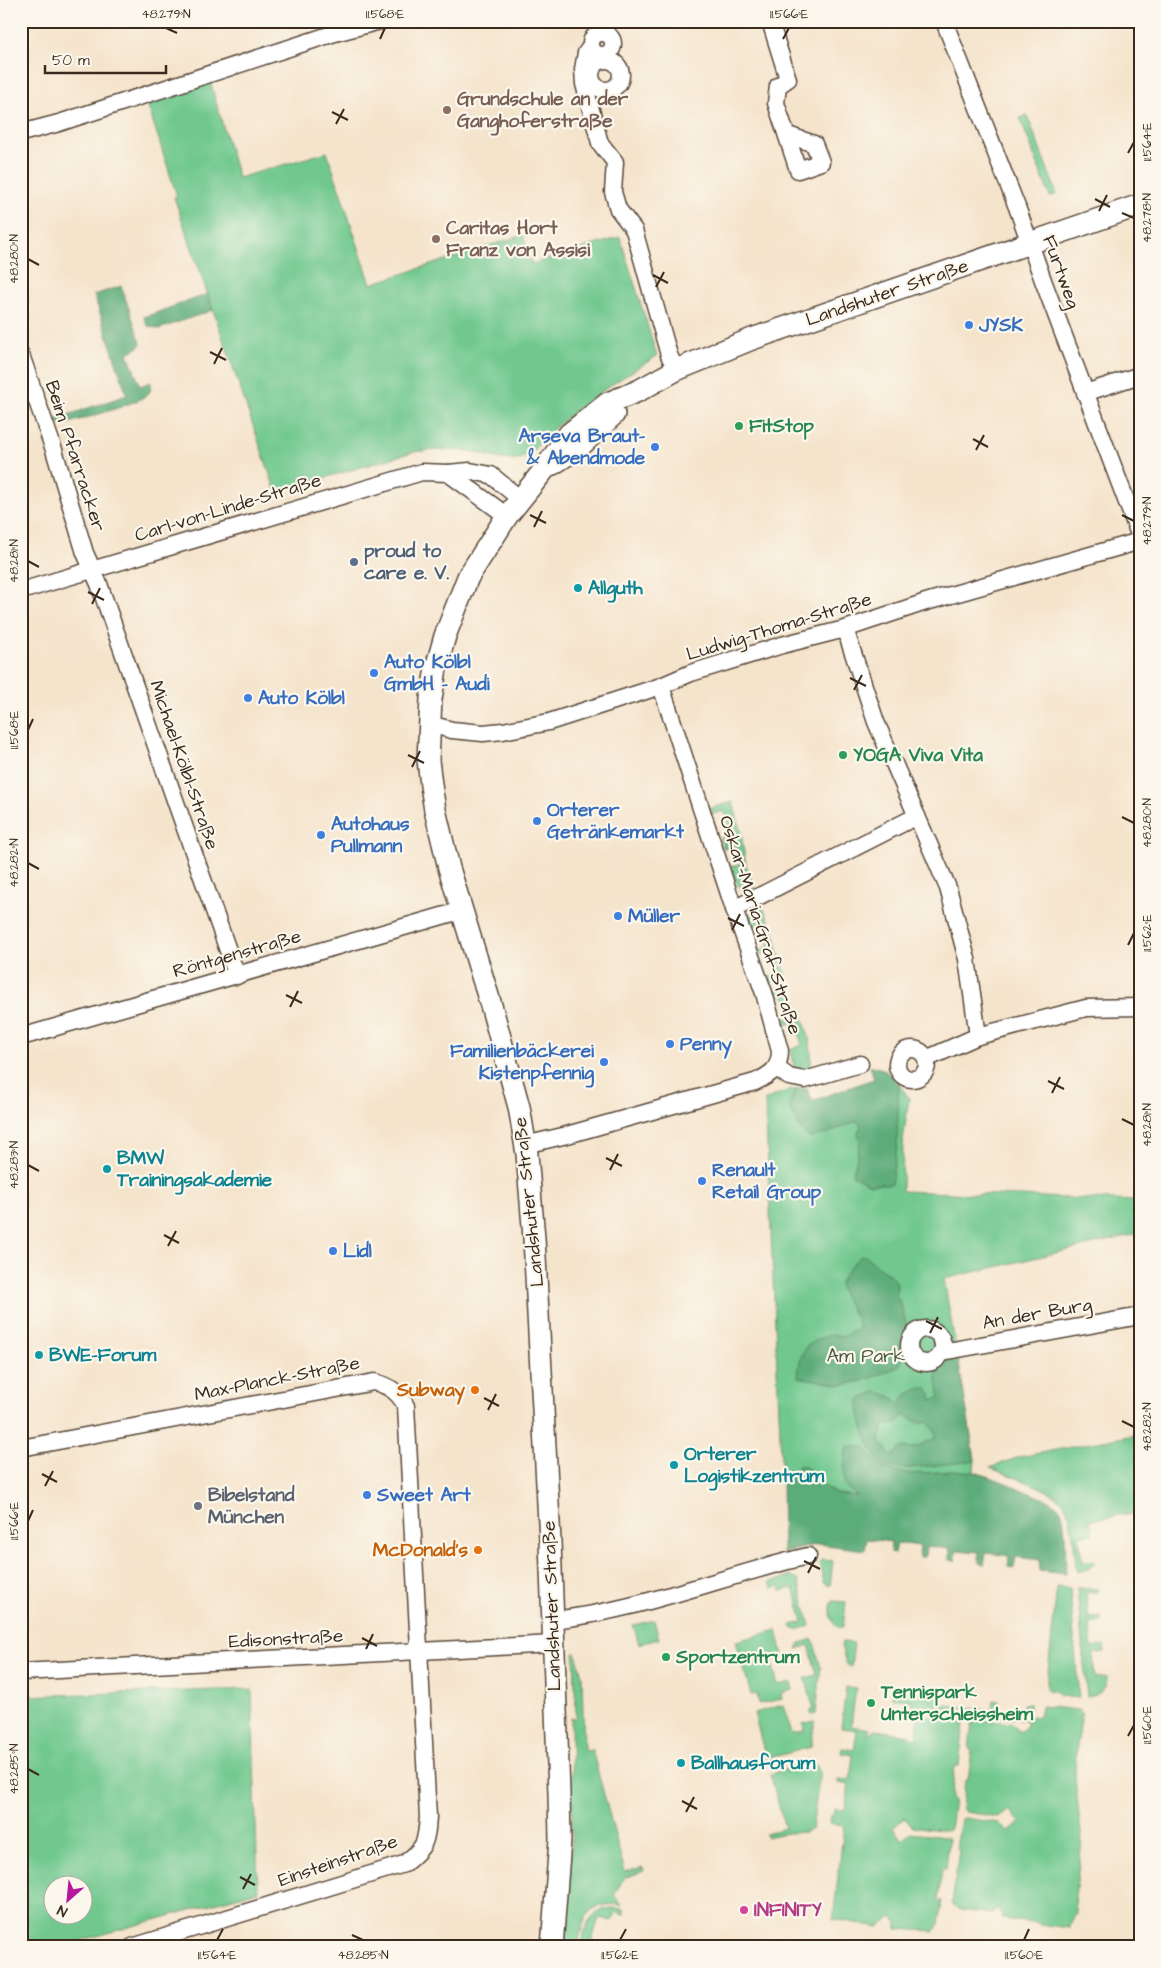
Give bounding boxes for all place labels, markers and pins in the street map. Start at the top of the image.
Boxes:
place label: Grundschule an der Ganghoferstraße [457,86,629,136]
marker: Grundschule an der Ganghoferstraße [441,104,453,116]
place label: Caritas Hort Franz von Assisi [446,215,590,264]
marker: Caritas Hort Franz von Assisi [430,233,442,245]
place label: JYSK [978,312,1023,339]
marker: JYSK [963,319,975,331]
place label: FitStop [749,413,814,440]
marker: FitStop [733,420,745,432]
place label: Arseva Braut- & Abendmode [519,423,646,472]
marker: Arseva Braut- & Abendmode [649,441,661,453]
place label: proud to care e. V. [364,538,450,587]
marker: proud to care e. V. [348,556,360,568]
place label: Allguth [588,575,643,603]
marker: Allguth [572,582,584,594]
place label: Auto Kölbl GmbH - Audi [384,649,490,698]
marker: Auto Kölbl GmbH - Audi [368,667,380,679]
place label: Auto Kölbl [258,685,345,712]
marker: Auto Kölbl [242,692,254,704]
place label: YOGA Viva Vita [853,742,983,769]
marker: YOGA Viva Vita [837,749,849,761]
place label: Orterer Getränkemarkt [547,797,684,846]
place label: Autohaus Pullmann [331,811,410,860]
marker: Orterer Getränkemarkt [531,815,543,827]
marker: Autohaus Pullmann [315,829,327,841]
place label: Müller [628,903,681,930]
marker: Müller [612,910,624,922]
place label: Penny [680,1031,732,1059]
place label: Familienbäckerei Kistenpfennig [450,1038,594,1088]
marker: Penny [664,1038,676,1050]
marker: Familienbäckerei Kistenpfennig [598,1056,610,1068]
place label: BMW Trainingsakademie [116,1145,273,1195]
place label: Renault Retail Group [712,1157,822,1206]
marker: BMW Trainingsakademie [101,1163,113,1175]
marker: Renault Retail Group [696,1175,708,1187]
place label: Lidl [343,1238,372,1265]
marker: Lidl [327,1245,339,1257]
place label: BWE-Forum [49,1342,157,1369]
marker: BWE-Forum [33,1349,45,1361]
place label: Subway [396,1377,466,1405]
marker: Subway [469,1384,481,1396]
place label: Orterer Logistikzentrum [684,1441,825,1491]
marker: Orterer Logistikzentrum [668,1459,680,1471]
place label: Bibelstand München [208,1482,295,1531]
place label: Sweet Art [376,1482,471,1509]
marker: Sweet Art [361,1489,373,1501]
marker: Bibelstand München [192,1500,204,1512]
place label: McDonald's [373,1537,468,1564]
marker: McDonald's [472,1544,484,1556]
place label: Sportzentrum [675,1644,801,1671]
marker: Sportzentrum [660,1651,672,1663]
place label: Tennispark Unterschleissheim [880,1679,1034,1728]
marker: Tennispark Unterschleissheim [865,1697,877,1709]
place label: Ballhausforum [691,1750,817,1777]
marker: Ballhausforum [675,1757,687,1769]
place label: INFINITY [754,1897,822,1924]
marker: INFINITY [738,1904,750,1916]

